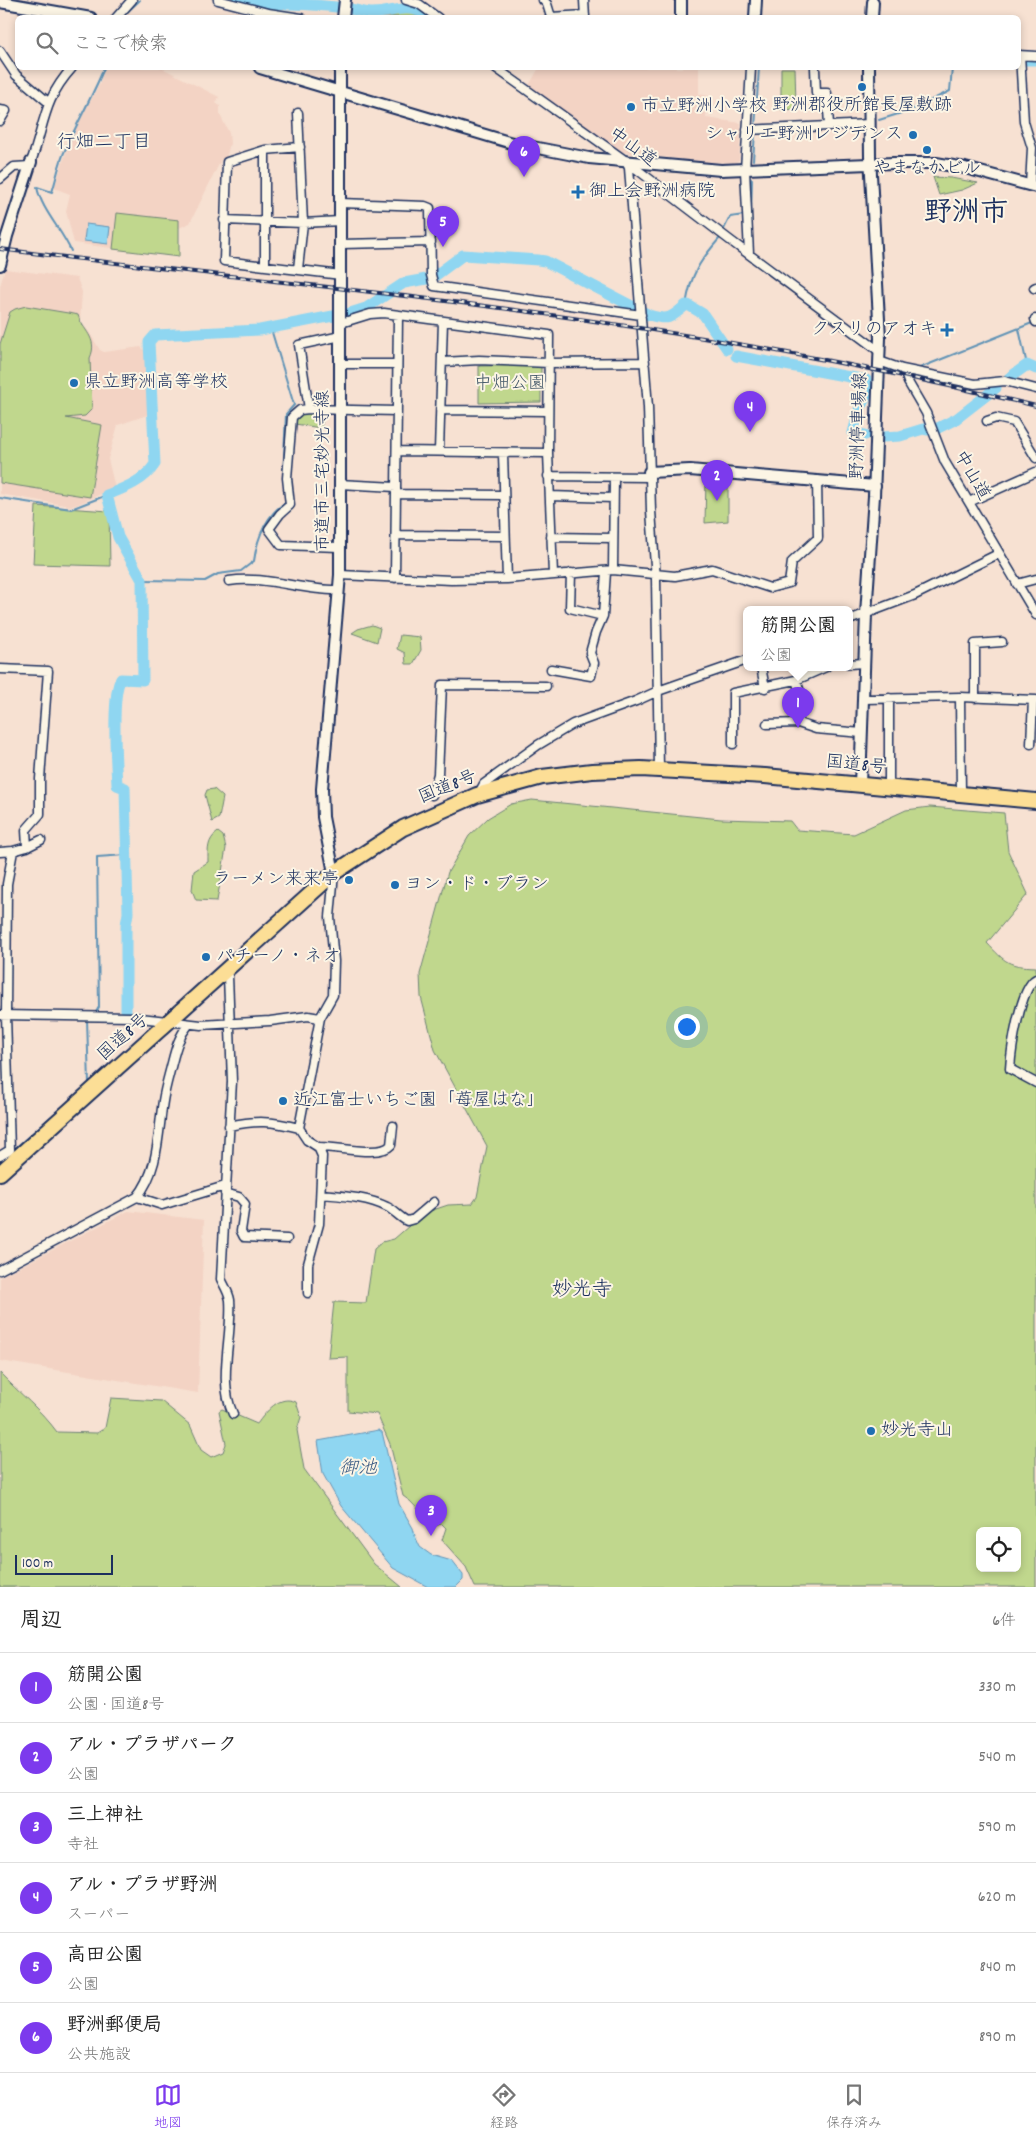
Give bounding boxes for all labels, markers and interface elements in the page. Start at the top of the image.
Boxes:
search box [15,15,1021,70]
icon: search [33,29,61,57]
text: ここで検索 [73,32,168,59]
marker: 野洲郡役所館長屋敷跡 [856,81,868,93]
place label: 野洲郡役所館長屋敷跡 [772,94,952,119]
place label: 市立野洲小学校 [641,95,767,120]
marker: 市立野洲小学校 [625,101,637,113]
street label: 中山道 [603,122,661,174]
place label: シャリエ野洲レジデンス [705,123,903,148]
marker: シャリエ野洲レジデンス [907,129,919,141]
district label: 行畑二丁目 [56,130,152,157]
pin: 6 [508,136,540,177]
marker: やまなかビル [921,144,933,156]
place label: やまなかビル [873,157,981,182]
place label: 御上会野洲病院 [589,180,715,205]
marker: 御上会野洲病院 [571,185,585,199]
district label: 野洲市 [924,195,1008,235]
pin: 5 [427,206,459,247]
place label: クスリのアオキ [811,318,937,343]
marker: クスリのアオキ [941,324,953,336]
place label: 県立野洲高等学校 [84,371,228,396]
park label: 中畑公園 [474,372,546,397]
street label: 野洲停車場線 [846,372,874,480]
marker: 県立野洲高等学校 [68,377,80,389]
street label: 市道市三宅妙光寺線 [312,390,337,552]
pin: 4 [734,391,766,432]
street label: 中山道 [947,446,995,506]
pin: 2 [701,460,733,501]
popup [743,606,853,671]
text: 筋開公園 [760,614,836,641]
text: 公園 [760,645,792,668]
pin: 1 [782,687,814,728]
street label: 国道8号 [824,750,888,782]
street label: 国道8号 [415,765,481,811]
place label: ラーメン来来亭 [213,868,339,893]
place label: ヨン・ド・ブラン [405,873,549,898]
marker: ラーメン来来亭 [343,874,355,886]
marker: ヨン・ド・ブラン [389,879,401,891]
place label: パチーノ・ネオ [216,945,341,970]
marker: パチーノ・ネオ [200,951,212,963]
street label: 国道8号 [93,1008,155,1068]
your location [674,1014,700,1040]
place label: 近江富士いちご園「苺屋はな」 [293,1089,545,1114]
marker: 近江富士いちご園「苺屋はな」 [277,1095,289,1107]
district label: 妙光寺 [552,1277,612,1305]
place label: 妙光寺山 [881,1419,953,1444]
marker: 妙光寺山 [865,1425,877,1437]
water label: 御池 [339,1456,378,1483]
pin: 3 [415,1495,447,1536]
map controls [976,1527,1021,1572]
button: locate [976,1527,1021,1572]
scale bar [15,1552,112,1575]
text: 100 m [22,1554,53,1574]
text: 周辺 [20,1607,62,1637]
text: 6件 [992,1610,1016,1633]
text: 筋開公園 [67,1663,143,1690]
text: 1 [34,1676,38,1699]
text: 330 m [978,1676,1016,1699]
text: 公園 · 国道8号 [67,1694,164,1717]
text: アル・プラザパーク [67,1733,237,1760]
text: 2 [33,1746,40,1769]
text: 540 m [979,1746,1016,1769]
text: 公園 [67,1764,99,1787]
text: 三上神社 [67,1803,143,1830]
text: 3 [32,1816,40,1839]
text: 590 m [978,1816,1016,1839]
text: 寺社 [67,1834,99,1857]
text: アル・プラザ野洲 [67,1873,218,1900]
text: 4 [33,1886,39,1909]
text: 620 m [978,1886,1016,1909]
text: スーパー [67,1904,130,1927]
text: 高田公園 [67,1943,143,1970]
text: 5 [32,1956,40,1979]
text: 840 m [980,1956,1016,1979]
text: 公園 [67,1974,99,1997]
text: 野洲郵便局 [67,2013,162,2040]
text: 6 [32,2026,40,2049]
text: 890 m [979,2026,1016,2049]
text: 公共施設 [67,2044,131,2067]
tab: 地図 [154,2081,182,2134]
tab: 経路 [490,2081,518,2134]
tab: 保存済み [826,2081,882,2134]

